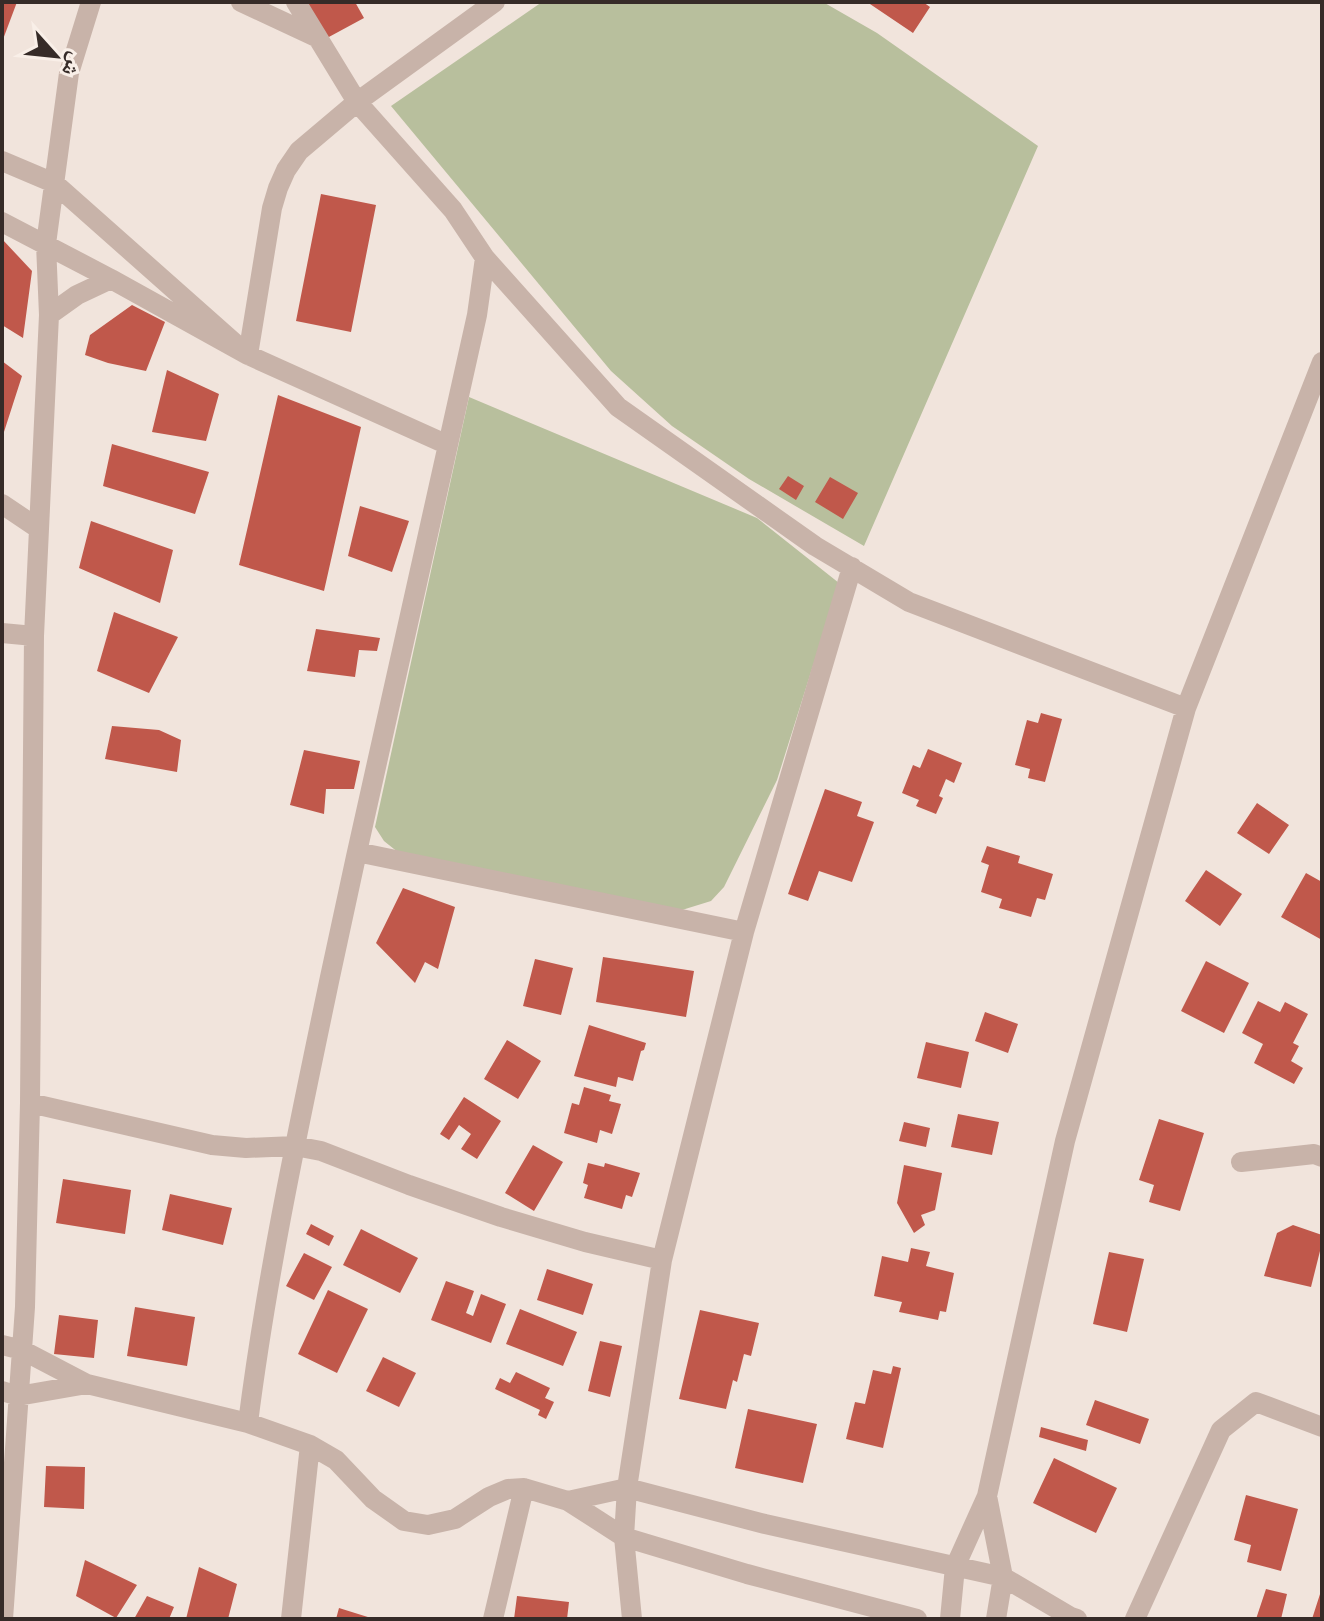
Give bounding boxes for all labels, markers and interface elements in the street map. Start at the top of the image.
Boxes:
north arrow [16,16,96,96]
text: ش [55,48,92,82]

